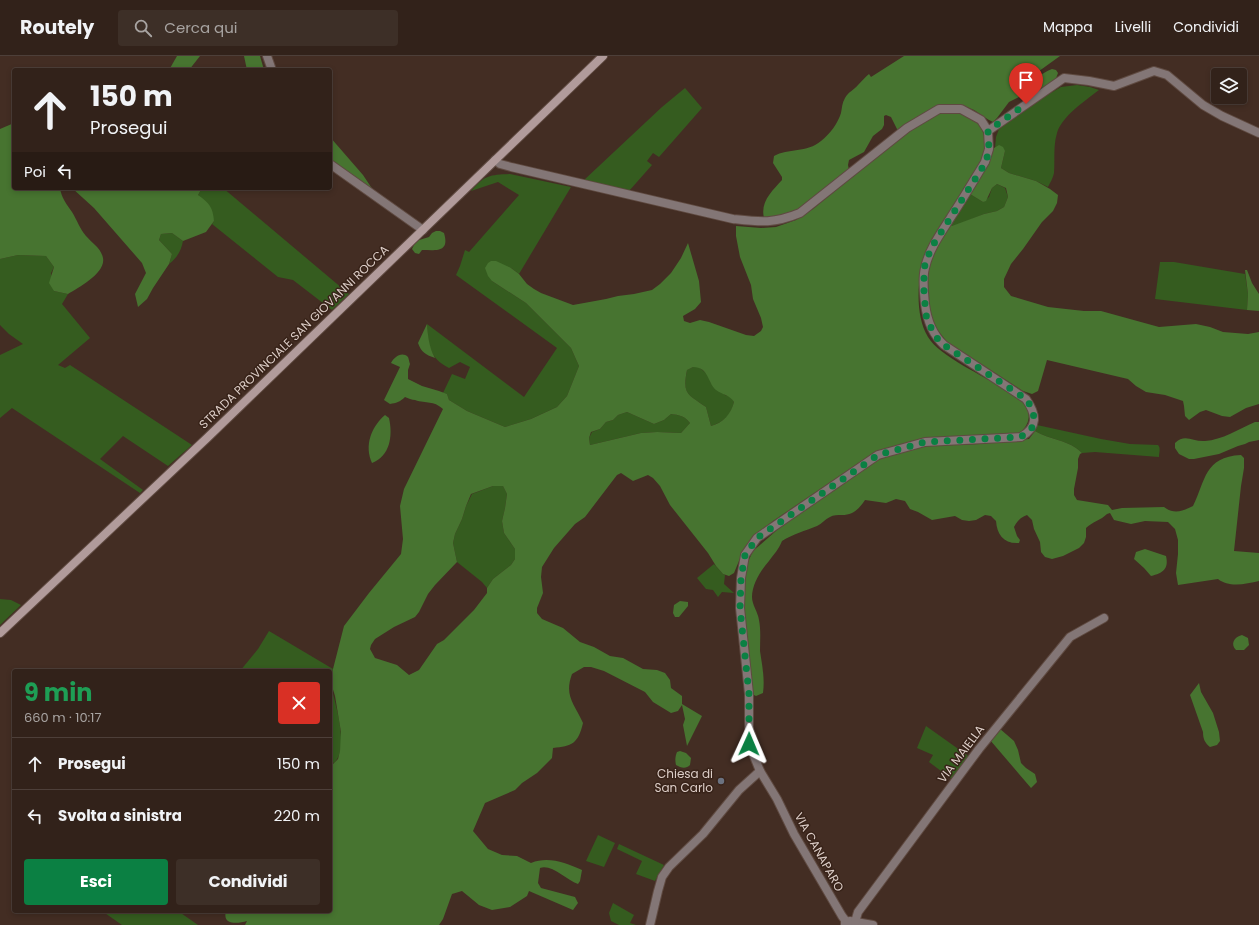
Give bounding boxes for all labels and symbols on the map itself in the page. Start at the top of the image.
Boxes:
pin [1009,63,1043,104]
street label: STRADA PROVINCIALE SAN GIOVANNI ROCCA [195,241,392,432]
street label: VIA MAIELLA [933,721,988,786]
position arrow [728,723,770,765]
place label: Chiesa di San Carlo [654,765,713,796]
marker: Chiesa di San Carlo [716,776,726,786]
street label: VIA CANAPARO [791,809,848,894]

